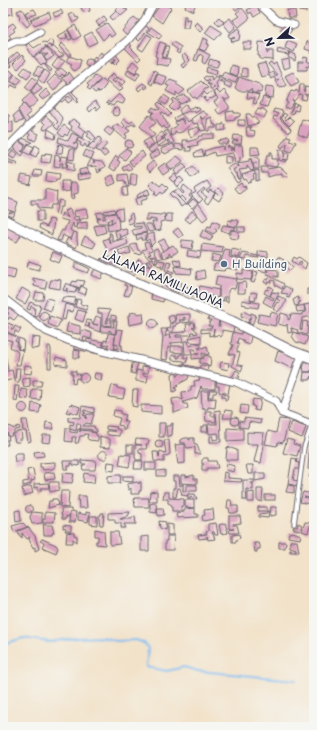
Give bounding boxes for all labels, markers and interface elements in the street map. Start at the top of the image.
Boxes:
north arrow [259,18,299,58]
text: N [260,34,279,49]
street label: LÀLANA RAMILIJAONA [100,245,227,312]
place label: H Building [232,255,287,272]
marker: H Building [219,259,229,269]

